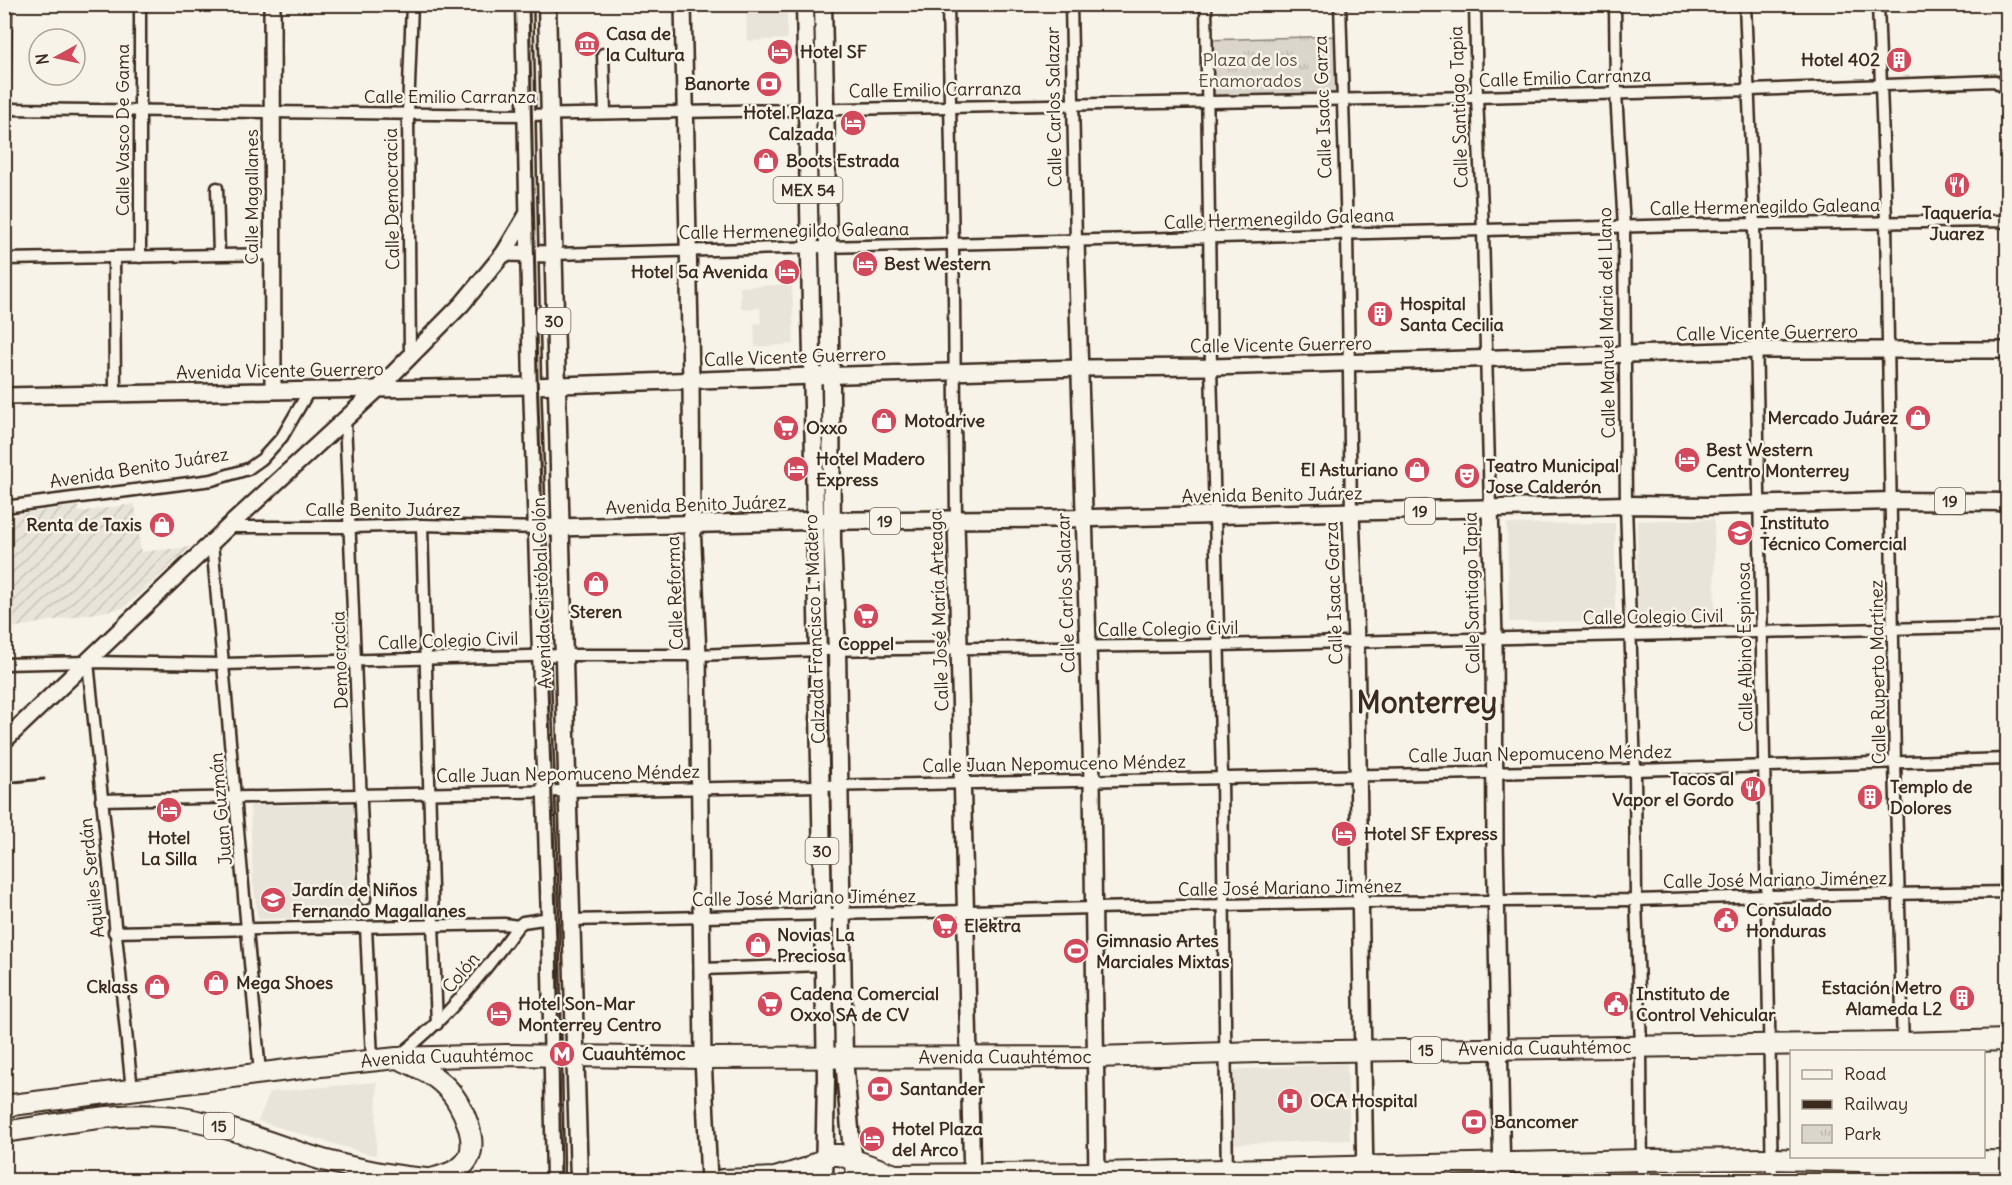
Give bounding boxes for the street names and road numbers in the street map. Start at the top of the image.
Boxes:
street label: Calle Santiago Tapia [1444,25,1473,189]
street label: Calle Carlos Salazar [1041,26,1066,188]
street label: Calle Isaac Garza [1309,35,1336,179]
street label: Calle Vasco De Gama [111,44,134,216]
street label: Calle Emilio Carranza [1478,63,1652,92]
street label: Calle Emilio Carranza [848,76,1022,103]
street label: Calle Emilio Carranza [364,85,536,108]
street label: Calle Democracia [379,128,404,270]
street label: Calle Magallanes [240,129,263,265]
road number: MEX 54 [774,177,842,203]
street label: Calle Hermenegildo Galeana [1650,193,1880,220]
street label: Calle Hermenegildo Galeana [1163,203,1395,234]
street label: Calle Manuel Maria del Llano [1593,207,1620,439]
street label: Calle Hermenegildo Galeana [679,217,909,244]
road number: 30 [538,308,570,334]
street label: Calle Vicente Guerrero [1676,319,1858,346]
street label: Calle Vicente Guerrero [1190,331,1372,358]
street label: Calle Vicente Guerrero [704,342,886,371]
street label: Avenida Vicente Guerrero [176,357,384,384]
street label: Avenida Benito Juárez [48,442,230,493]
street label: Avenida Benito Juárez [1181,481,1363,508]
road number: 19 [1935,488,1965,514]
street label: Avenida Benito Juárez [605,490,787,519]
street label: Avenida Cristóbal Colón [527,497,556,689]
street label: Calle Benito Juárez [305,498,461,521]
road number: 19 [1405,498,1435,524]
road number: 19 [870,508,900,534]
street label: Calle José María Arteaga [923,510,954,712]
street label: Calle Carlos Salazar [1051,512,1080,674]
street label: Calle Santiago Tapia [1459,512,1484,674]
street label: Calzada Francisco I. Madero [799,514,830,744]
street label: Calle Isaac Garza [1320,521,1347,665]
street label: Calle Reforma [661,536,688,650]
street label: Calle Albino Espinosa [1732,562,1757,732]
street label: Calle Ruperto Martínez [1864,579,1891,764]
street label: Calle Colegio Civil [1582,604,1724,629]
street label: Democracia [326,610,353,710]
street label: Calle Colegio Civil [1097,616,1239,641]
street label: Calle Colegio Civil [377,627,519,654]
street label: Calle Juan Nepomuceno Méndez [1408,740,1672,767]
street label: Calle Juan Nepomuceno Méndez [922,750,1186,777]
street label: Juan Guzmán [204,752,237,866]
street label: Calle Juan Nepomuceno Méndez [436,760,700,787]
street label: Aquiles Serdán [74,817,109,939]
road number: 30 [806,838,838,864]
street label: Calle José Mariano Jiménez [1663,866,1888,893]
street label: Calle José Mariano Jiménez [1178,874,1403,901]
street label: Calle José Mariano Jiménez [692,884,917,911]
street label: Colón [437,948,484,998]
street label: Avenida Cuauhtémoc [1458,1035,1632,1060]
road number: 15 [1411,1037,1441,1063]
street label: Avenida Cuauhtémoc [359,1043,534,1073]
street label: Avenida Cuauhtémoc [918,1045,1092,1068]
road number: 15 [204,1113,234,1139]

